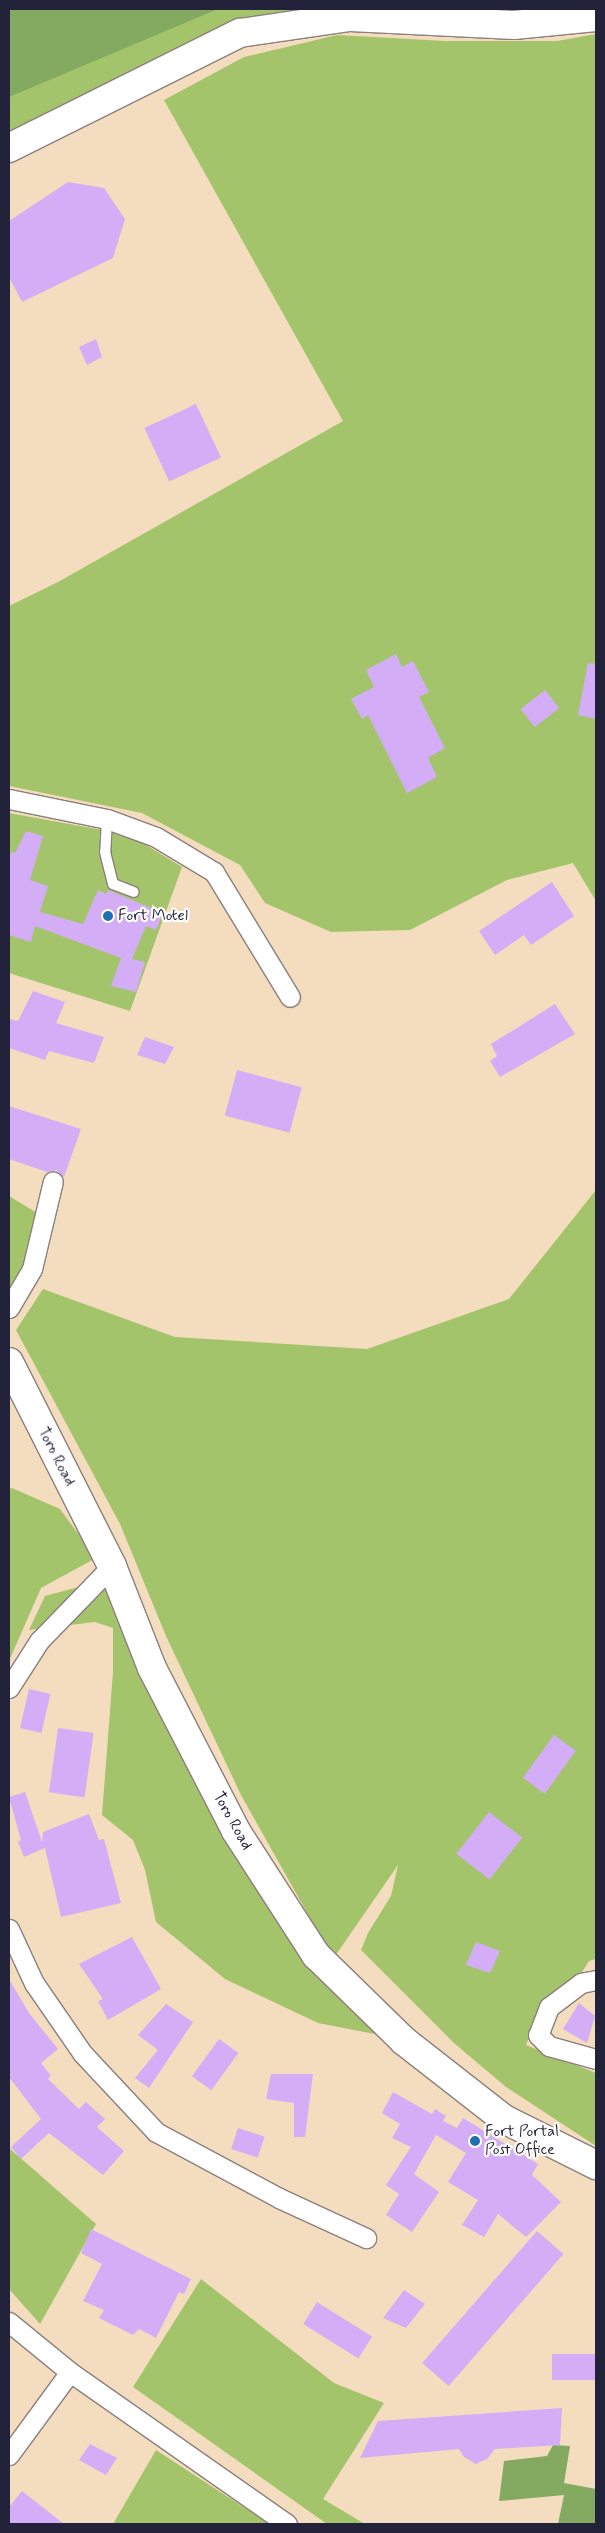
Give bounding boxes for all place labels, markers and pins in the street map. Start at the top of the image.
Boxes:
place label: Fort Motel [118,906,188,926]
marker: Fort Motel [102,910,114,922]
place label: Fort Portal Post Office [485,2122,559,2160]
marker: Fort Portal Post Office [469,2135,481,2147]

